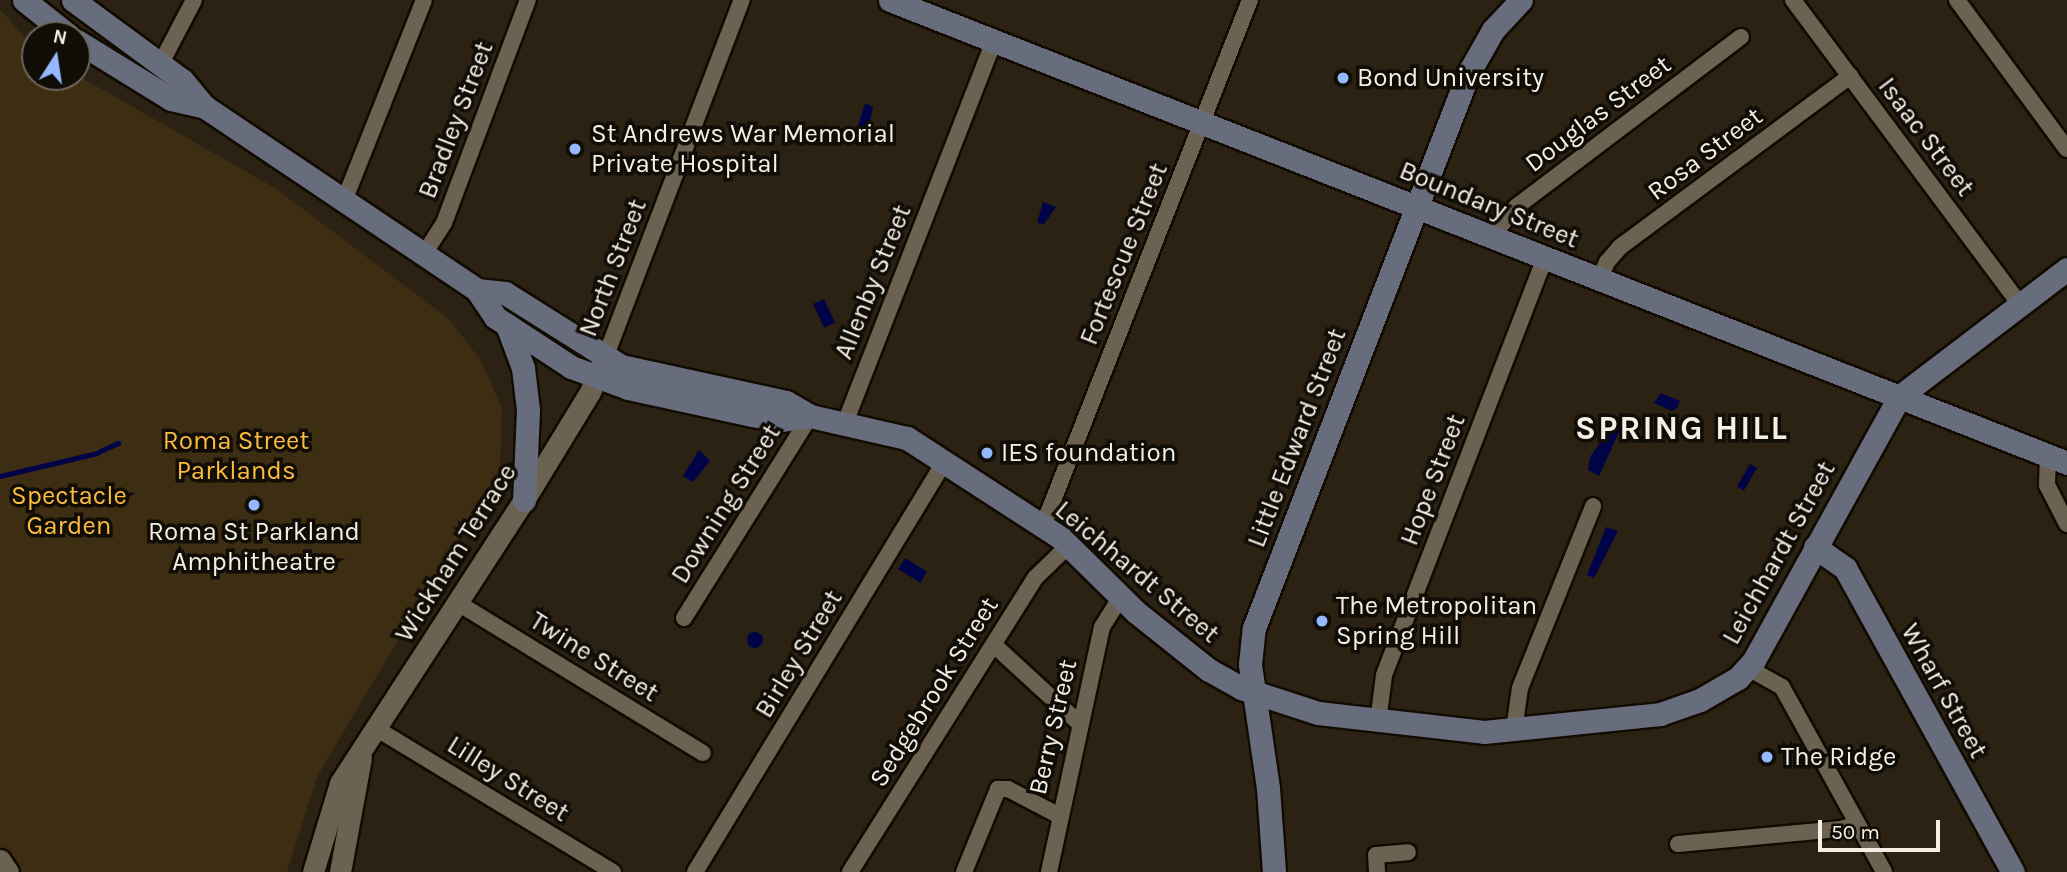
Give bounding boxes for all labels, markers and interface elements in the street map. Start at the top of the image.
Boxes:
north arrow [21,21,91,91]
text: N [51,25,69,50]
street label: Bradley Street [412,37,500,203]
street label: Douglas Street [1519,49,1677,179]
place label: Bond University [1357,62,1544,94]
marker: Bond University [1335,70,1351,86]
street label: Isaac Street [1871,71,1981,203]
street label: Rosa Street [1641,101,1769,207]
place label: St Andrews War Memorial Private Hospital [591,118,895,180]
marker: St Andrews War Memorial Private Hospital [565,139,585,159]
street label: Boundary Street [1395,155,1583,255]
street label: Fortescue Street [1073,159,1175,349]
street label: North Street [573,195,653,341]
street label: Allenby Street [828,200,918,364]
street label: Little Edward Street [1241,324,1353,552]
district label: SPRING HILL [1576,409,1788,449]
street label: Hope Street [1394,410,1472,550]
street label: Downing Street [665,419,787,589]
park label: Roma Street Parklands [163,425,309,486]
place label: IES foundation [1001,437,1176,469]
marker: IES foundation [979,445,995,461]
street label: Leichhardt Street [1716,456,1842,650]
street label: Wickham Terrace [389,458,523,648]
park label: Spectacle Garden [11,480,127,542]
street label: Leichhardt Street [1049,494,1225,650]
marker: Roma St Parkland Amphitheatre [246,497,262,513]
place label: Roma St Parkland Amphitheatre [148,516,360,578]
street label: Birley Street [749,584,849,724]
place label: The Metropolitan Spring Hill [1336,590,1537,652]
street label: Sedgebrook Street [863,591,1005,793]
street label: Twine Street [524,605,664,709]
marker: The Metropolitan Spring Hill [1314,613,1330,629]
street label: Wharf Street [1894,618,1994,764]
street label: Berry Street [1022,656,1084,798]
street label: Lilley Street [441,729,575,829]
place label: The Ridge [1781,741,1896,773]
marker: The Ridge [1759,749,1775,765]
scale bar [1822,806,1944,850]
text: 50 m [1831,820,1880,844]

